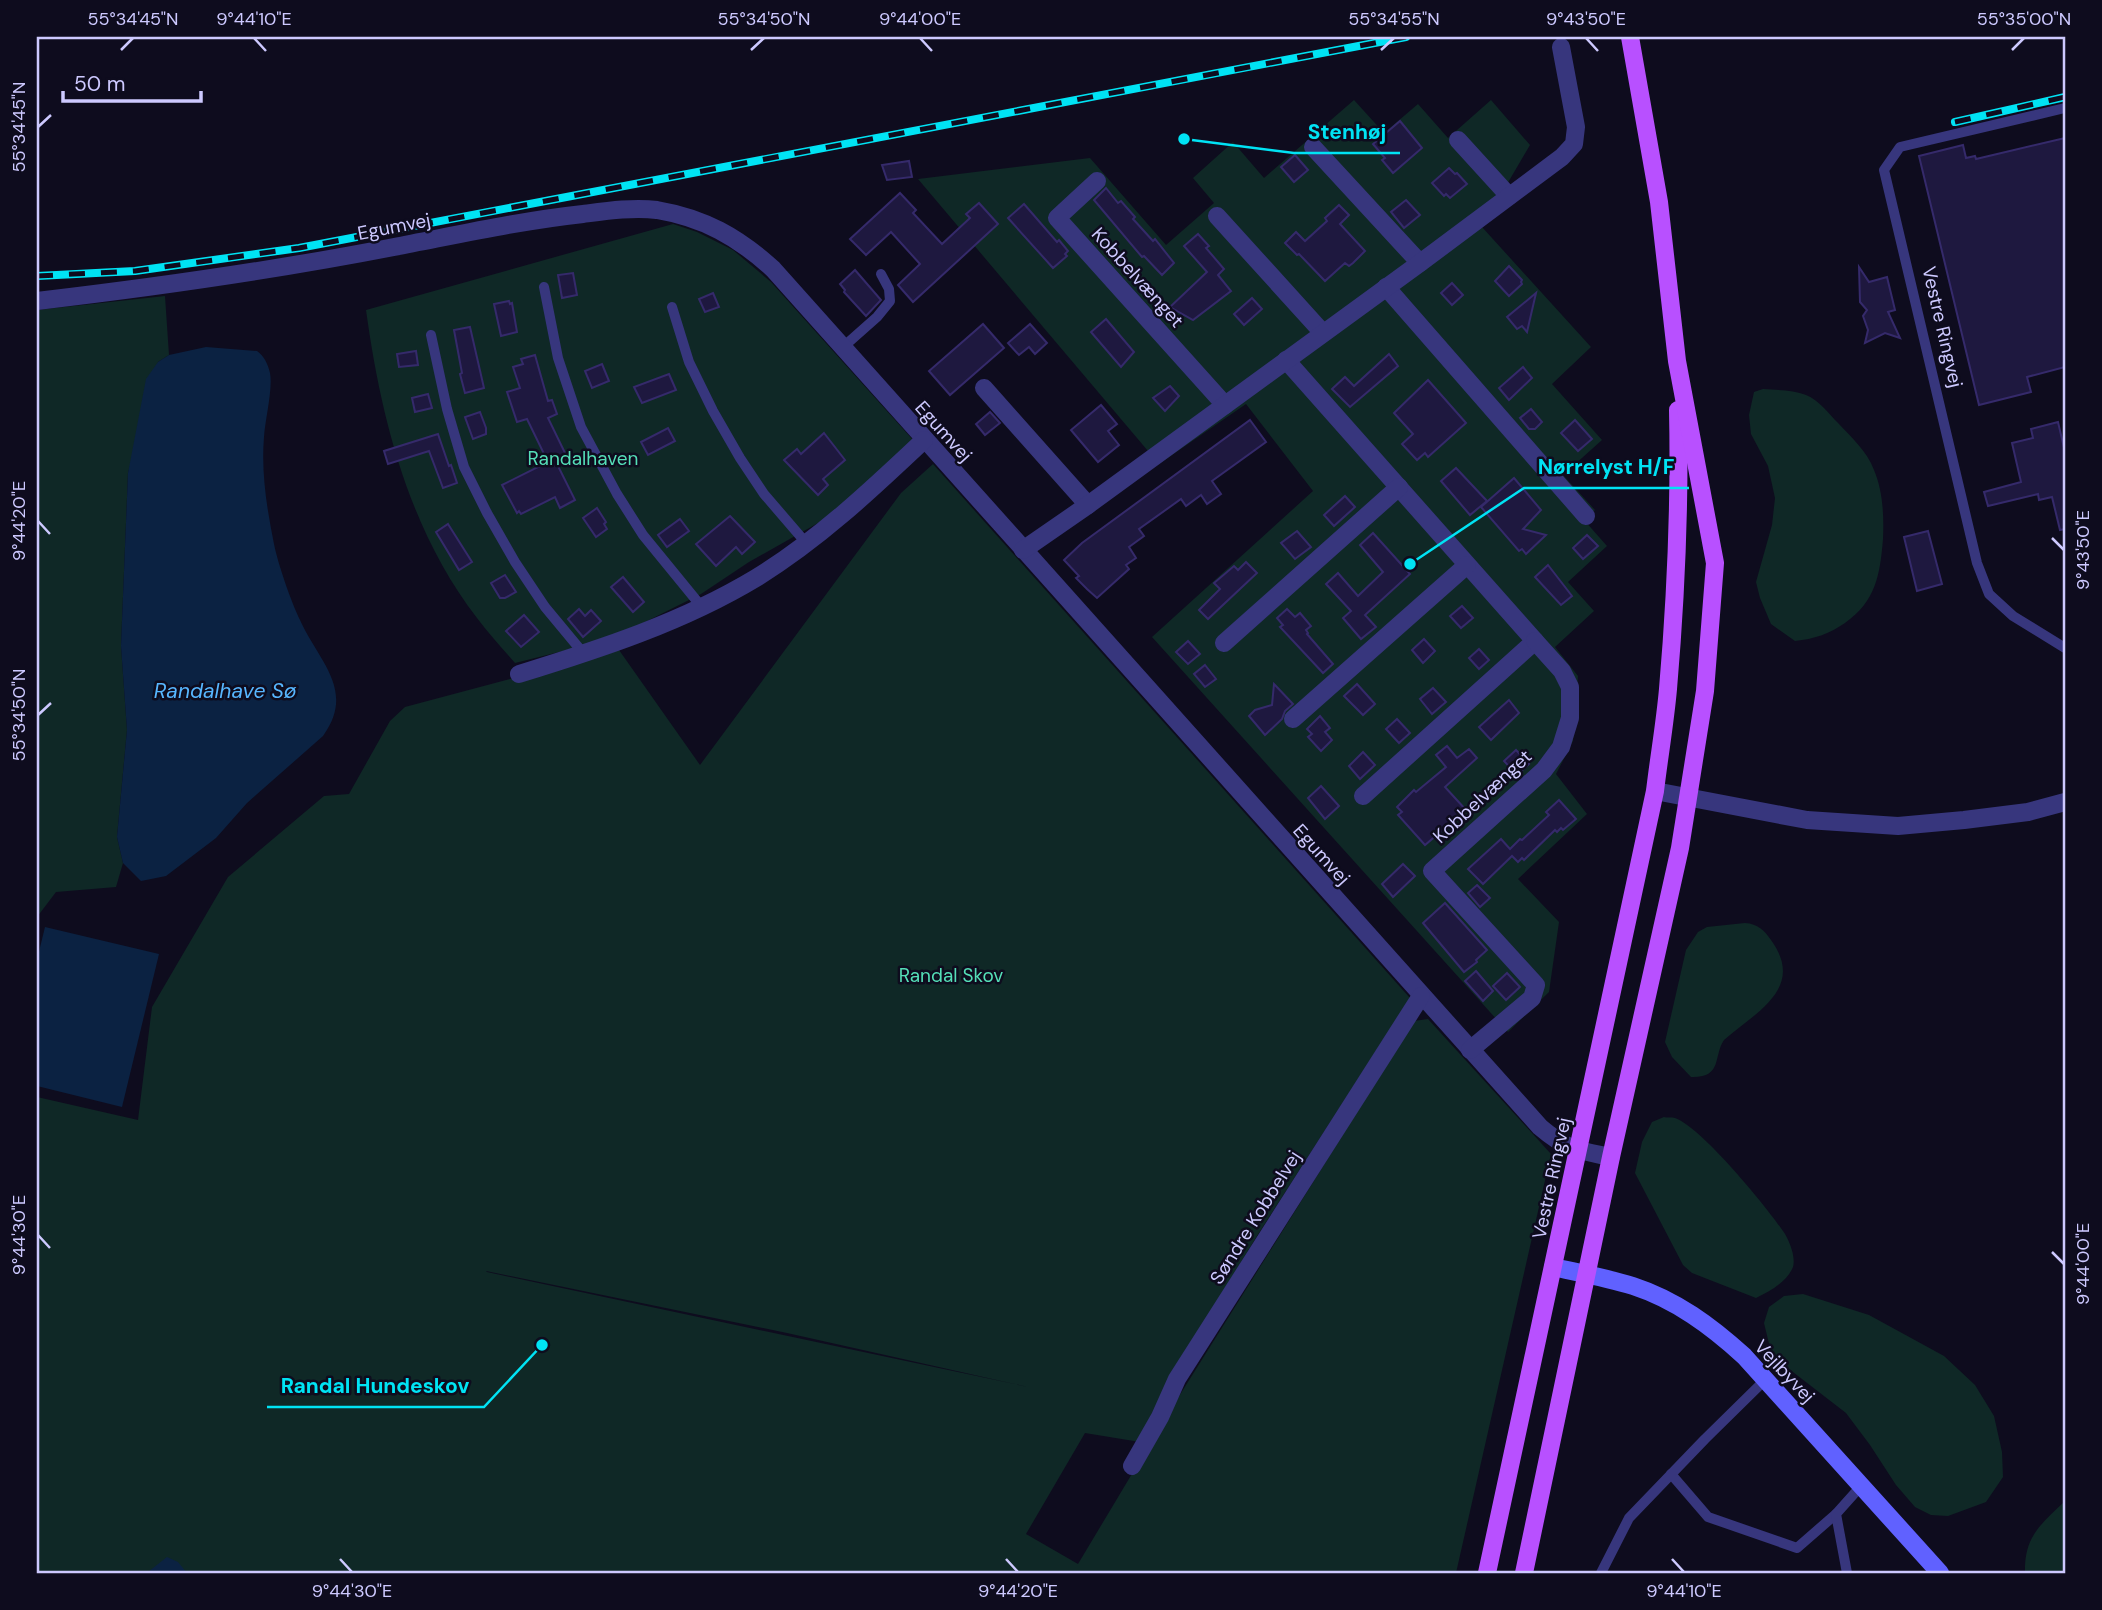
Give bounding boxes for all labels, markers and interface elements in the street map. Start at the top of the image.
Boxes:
text: 55°34'45"N [88,7,178,31]
text: 9°44'10"E [216,7,292,31]
text: 55°34'50"N [718,7,811,31]
text: 9°44'00"E [879,7,961,31]
text: 55°34'55"N [1348,7,1440,31]
text: 9°43'50"E [1546,7,1626,31]
text: 55°35'00"N [1977,7,2071,31]
scale bar [63,60,201,104]
text: 50 m [74,70,125,98]
text: 55°34'45"N [7,82,31,172]
callout: Stenhøj [1294,111,1400,153]
text: Stenhøj [1308,118,1386,146]
street label: Egumvej [355,207,433,246]
street label: Kobbelvænget [1086,222,1189,333]
street label: Vestre Ringvej [1916,264,1969,390]
street label: Egumvej [910,396,978,467]
park label: Randalhaven [528,446,638,471]
callout: Nørrelyst H/F [1524,446,1689,488]
text: Nørrelyst H/F [1538,453,1675,481]
text: 9°44'20"E [7,481,31,561]
text: 9°43'50"E [2071,510,2095,590]
text: 55°34'50"N [7,669,31,762]
water label: Randalhave Sø [154,677,297,705]
street label: Kobbelvænget [1428,744,1537,849]
street label: Egumvej [1288,819,1356,890]
park label: Randal Skov [899,963,1003,988]
street label: Vestre Ringvej [1526,1115,1577,1241]
street label: Søndre Kobbelvej [1204,1146,1307,1289]
text: 9°44'30"E [7,1195,31,1275]
text: 9°44'00"E [2071,1223,2095,1305]
street label: Vejlbyvej [1749,1334,1820,1408]
callout: Randal Hundeskov [267,1365,484,1407]
text: Randal Hundeskov [281,1372,469,1400]
text: 9°44'30"E [312,1579,392,1603]
text: 9°44'20"E [978,1579,1058,1603]
text: 9°44'10"E [1646,1579,1722,1603]

